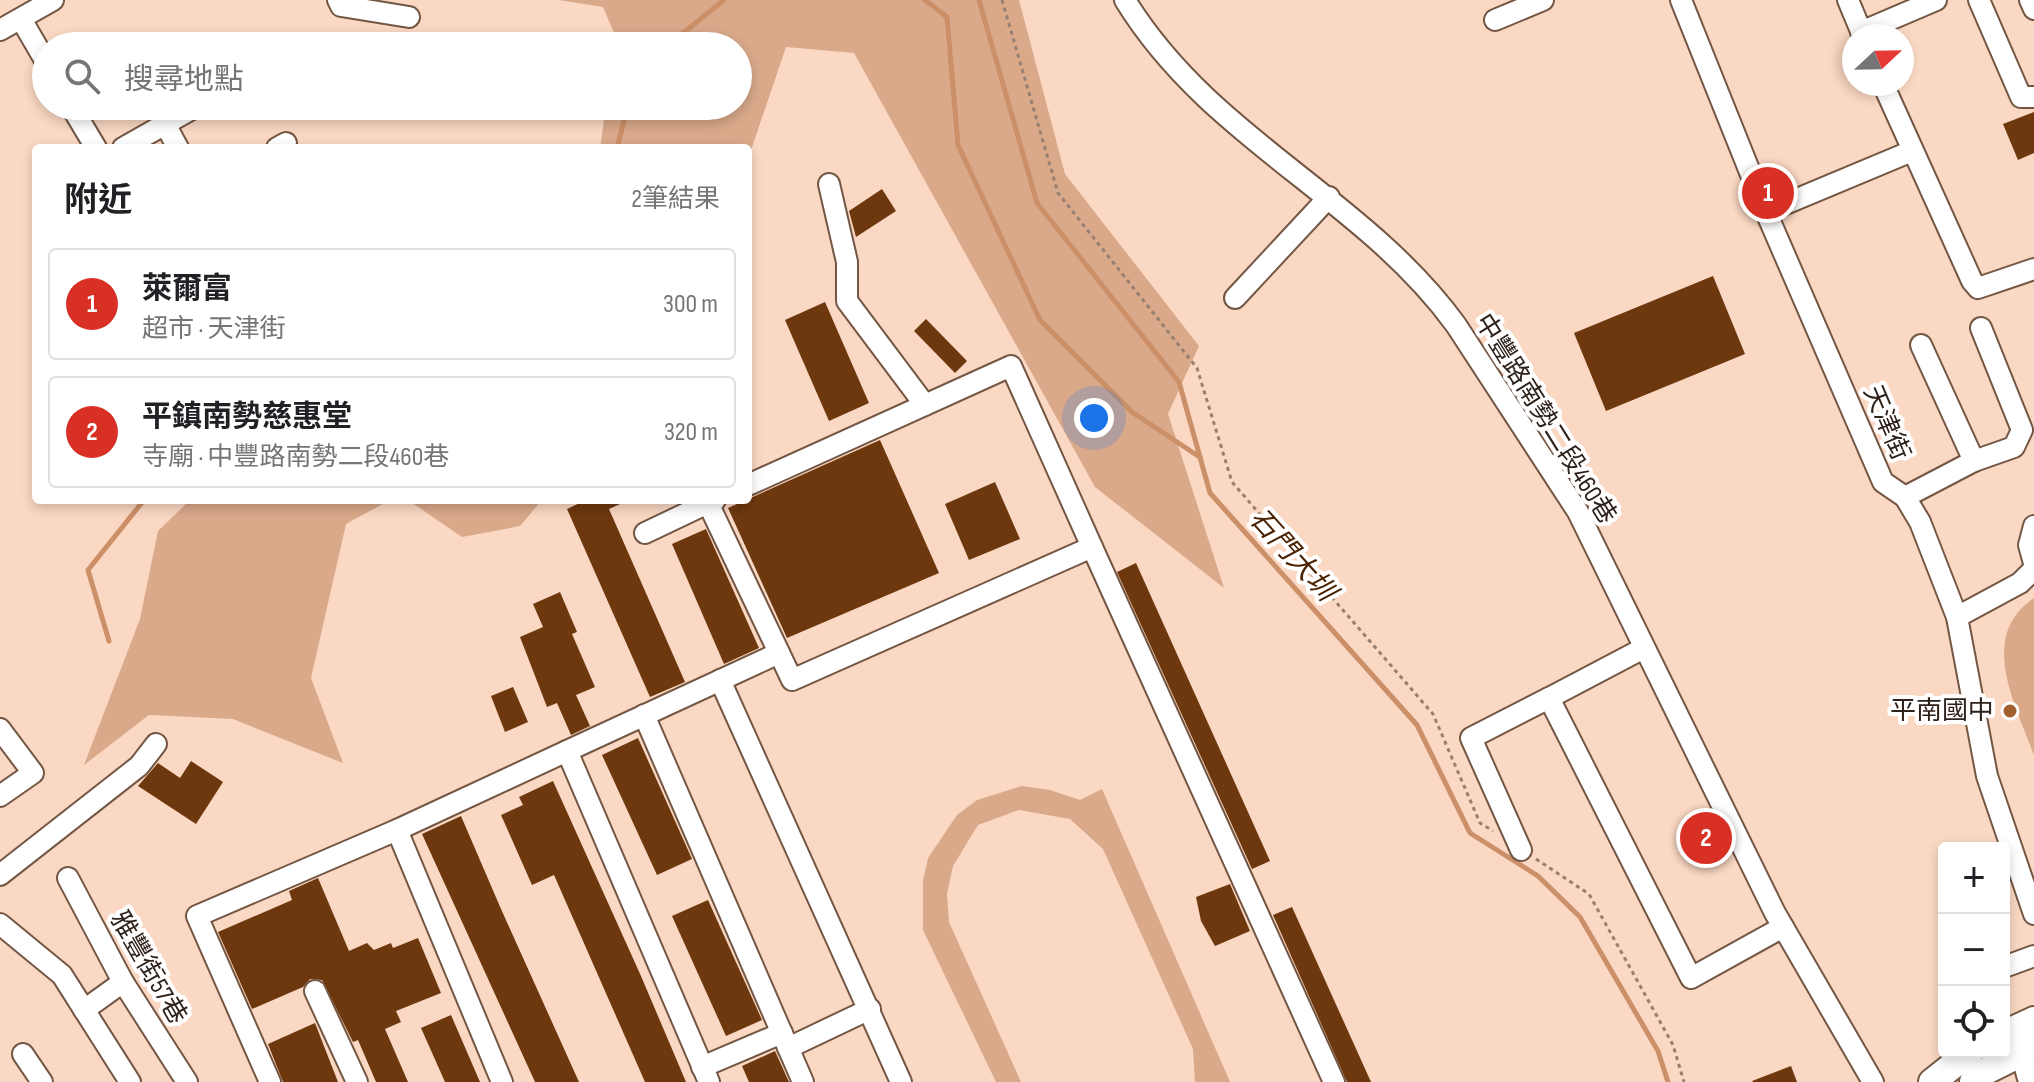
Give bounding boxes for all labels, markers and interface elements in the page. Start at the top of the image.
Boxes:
north arrow [1842,24,1914,96]
search box [32,32,752,120]
icon: search [60,54,104,98]
text: 搜尋地點 [124,62,244,98]
pin: 1 [1742,163,1794,223]
text: 附近 [64,180,132,221]
text: 2筆結果 [631,184,720,215]
text: 萊爾富 [142,271,232,307]
text: 1 [87,289,97,320]
text: 300 m [663,289,718,320]
street label: 中豐路南勢二段460巷 [1468,308,1622,530]
text: 超市 · 天津街 [142,314,285,345]
street label: 天津街 [1856,381,1916,465]
your location [1074,398,1114,438]
text: 平鎮南勢慈惠堂 [142,399,352,435]
text: 2 [86,417,98,448]
text: 320 m [664,417,718,448]
text: 寺廟 · 中豐路南勢二段460巷 [142,442,449,473]
water label: 石門大圳 [1242,502,1344,611]
place label: 平南國中 [1890,696,1994,727]
marker: 平南國中 [2001,702,2019,720]
pin: 2 [1680,808,1732,868]
map controls [1938,842,2010,1058]
button: + [1938,842,2010,914]
street label: 雅豐街57巷 [103,906,193,1030]
button: − [1938,914,2010,986]
button: locate [1938,986,2010,1058]

